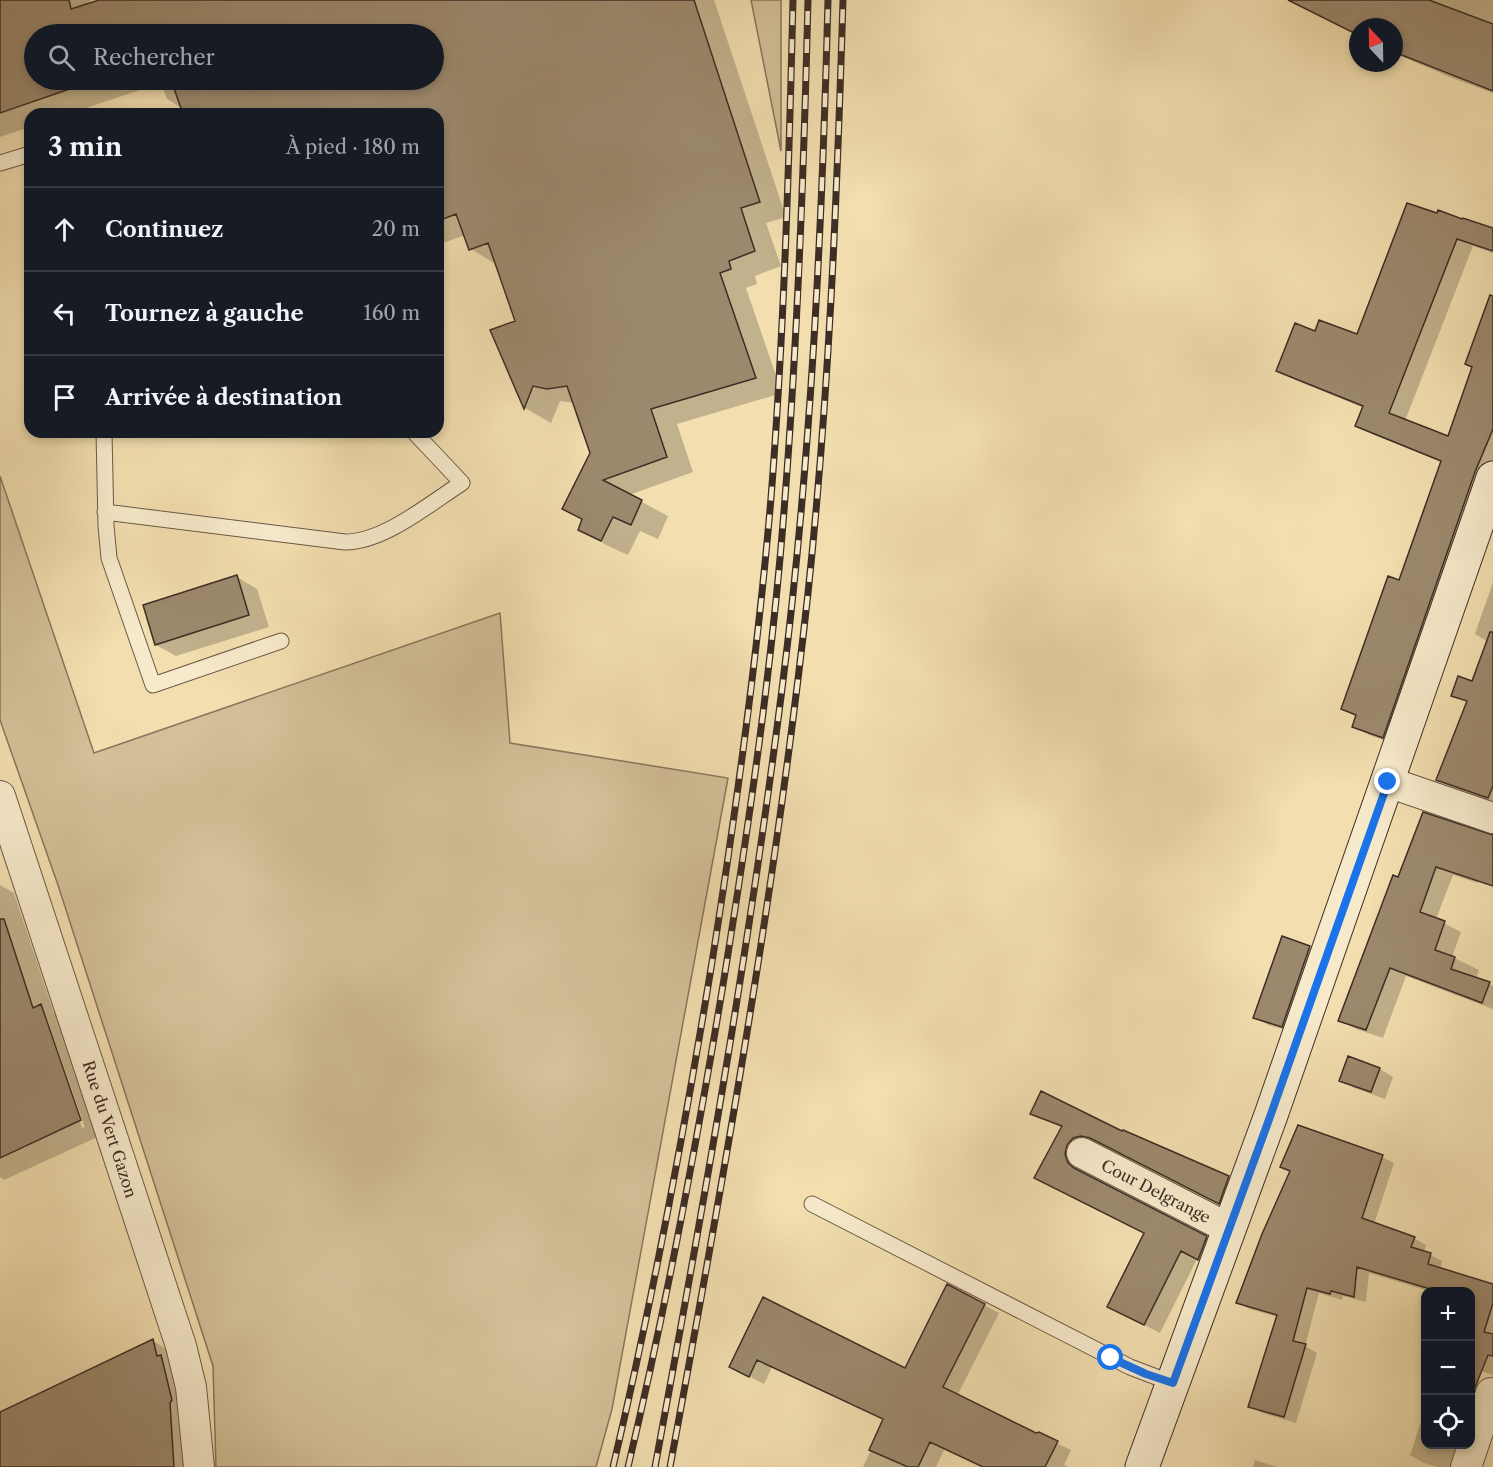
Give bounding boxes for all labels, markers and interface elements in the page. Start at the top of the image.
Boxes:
north arrow [1349,18,1403,72]
search box [24,24,444,90]
icon: search [45,41,78,74]
text: Rechercher [93,44,215,71]
text: 3 min [48,131,122,163]
text: À pied · 180 m [286,135,420,159]
icon: ahead [48,213,81,246]
text: Continuez [105,216,224,243]
text: 20 m [372,217,420,241]
icon: left [48,297,81,330]
text: Tournez à gauche [105,300,304,327]
text: 160 m [363,301,420,325]
icon: arrive [48,381,81,414]
text: Arrivée à destination [105,384,342,411]
route end [1374,768,1400,794]
street label: Rue du Vert Gazon [78,1058,142,1200]
street label: Cour Delgrange [1098,1155,1214,1227]
map controls [1421,1287,1475,1449]
button: + [1421,1287,1475,1341]
button: − [1421,1341,1475,1395]
route start [1097,1344,1123,1370]
button: locate [1421,1395,1475,1449]

